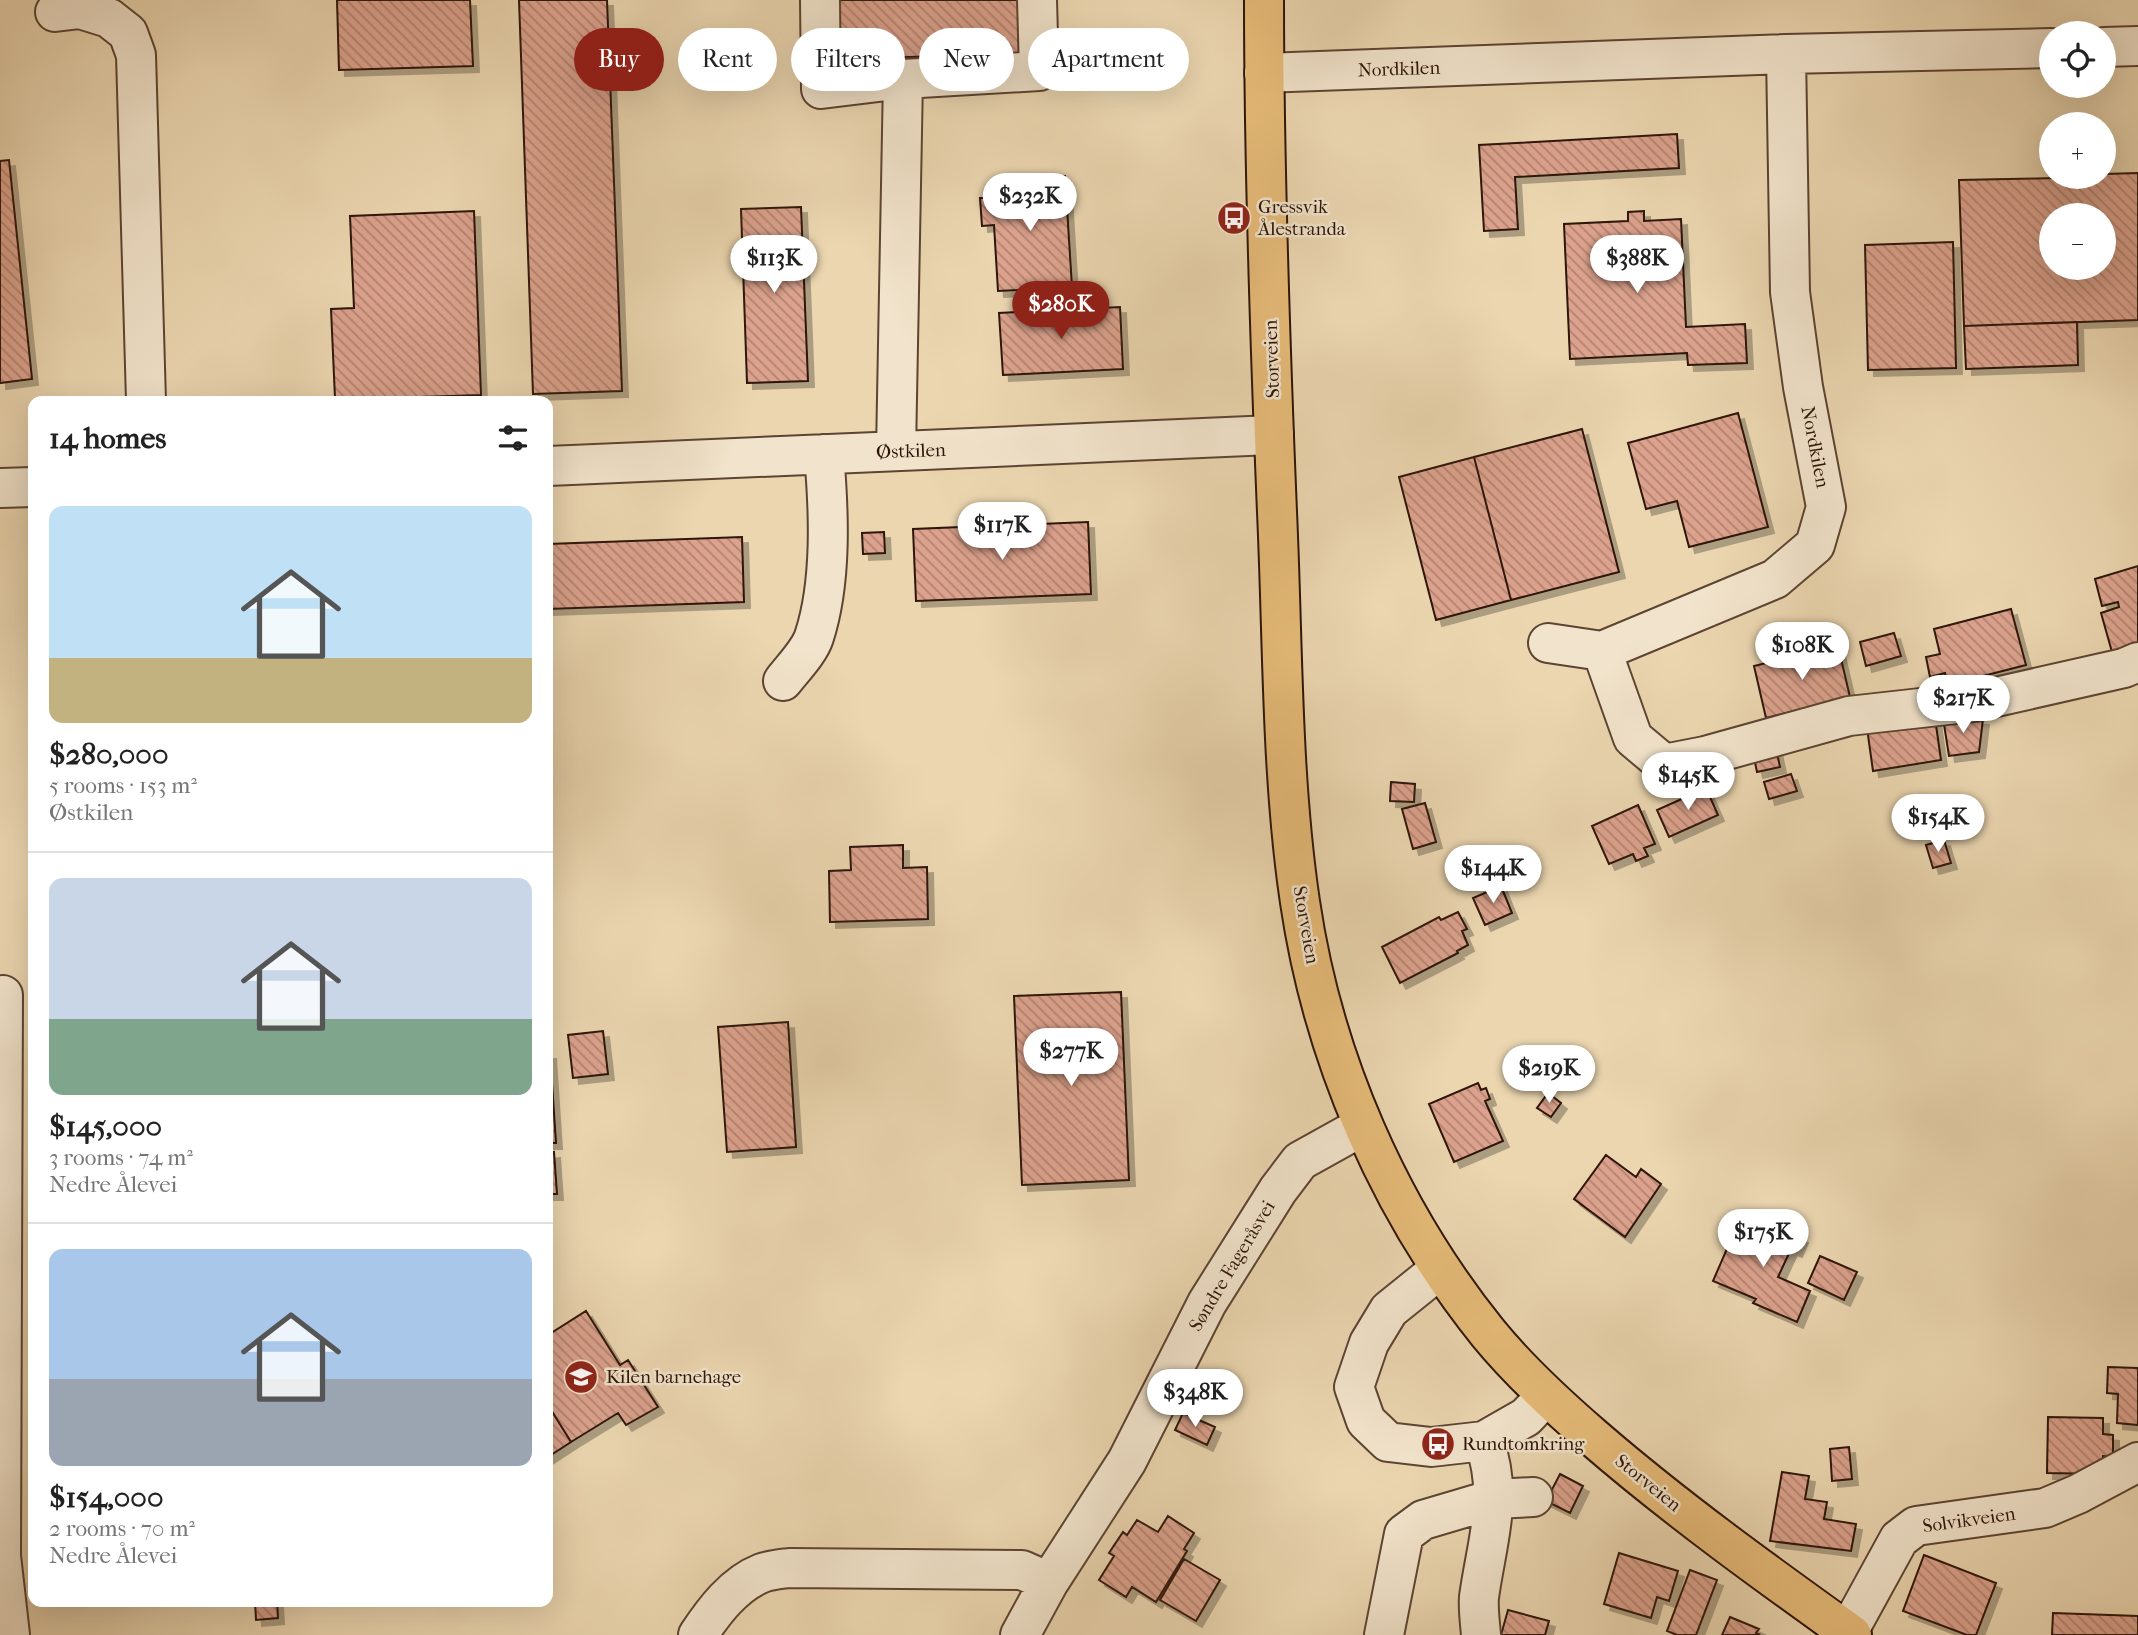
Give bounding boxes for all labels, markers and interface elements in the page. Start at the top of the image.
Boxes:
map controls [2039,21,2116,280]
button: locate [2039,21,2116,98]
chip: Buy [574,28,664,91]
chip: Rent [678,28,777,91]
chip: Filters [791,28,905,91]
chip: New [919,28,1014,91]
chip: Apartment [1028,28,1189,91]
street label: Nordkilen [1357,57,1441,81]
button: + [2039,112,2116,189]
pin: $232K [981,174,1079,233]
text: $232K [999,182,1061,209]
place label: Gressvik Ålestranda [1257,196,1346,240]
bus stop icon: Gressvik Ålestranda [1215,199,1253,237]
button: − [2039,203,2116,280]
pin: $113K [725,236,823,295]
pin: $388K [1588,236,1686,295]
text: $113K [746,244,802,271]
text: $388K [1606,244,1668,271]
pin: $280K [1012,282,1110,341]
text: $280K [1028,290,1094,317]
street label: Storveien [1260,319,1284,399]
street label: Nordkilen [1796,404,1834,490]
icon: filters [494,419,532,457]
text: 14 homes [49,421,166,456]
street label: Østkilen [876,439,946,463]
pin: $117K [953,503,1051,562]
text: $117K [974,511,1030,538]
icon: home [228,551,354,677]
pin: $108K [1753,622,1851,682]
text: $108K [1771,631,1833,658]
pin: $217K [1914,676,2012,735]
text: $217K [1933,684,1993,711]
text: $280,000 [49,737,168,772]
pin: $145K [1639,752,1737,812]
text: $145K [1658,761,1718,788]
text: 5 rooms · 153 m² [49,772,197,799]
pin: $154K [1889,794,1987,854]
text: Østkilen [49,799,133,826]
text: $154K [1907,803,1969,830]
pin: $144K [1444,846,1542,905]
text: $144K [1461,854,1525,881]
street label: Storveien [1288,884,1324,966]
icon: home [228,923,354,1049]
pin: $277K [1022,1028,1120,1088]
text: $277K [1039,1037,1103,1064]
pin: $219K [1500,1046,1598,1105]
text: $219K [1518,1054,1580,1081]
text: $145,000 [49,1109,162,1144]
text: 3 rooms · 74 m² [49,1144,193,1171]
text: Nedre Ålevei [49,1171,177,1198]
street label: Søndre Fageråsvei [1184,1196,1280,1335]
pin: $175K [1714,1210,1812,1269]
text: $175K [1734,1218,1792,1245]
icon: home [228,1294,354,1420]
school or university icon: Kilen barnehage [562,1358,600,1396]
place label: Kilen barnehage [606,1366,741,1388]
pin: $348K [1146,1370,1244,1429]
text: $348K [1163,1378,1227,1405]
bus stop icon: Rundtomkring [1419,1425,1457,1463]
place label: Rundtomkring [1462,1433,1585,1455]
street label: Storveien [1611,1450,1685,1516]
text: $154,000 [49,1480,163,1515]
street label: Solvikveien [1921,1503,2017,1537]
text: 2 rooms · 70 m² [49,1515,195,1542]
text: Nedre Ålevei [49,1542,177,1569]

